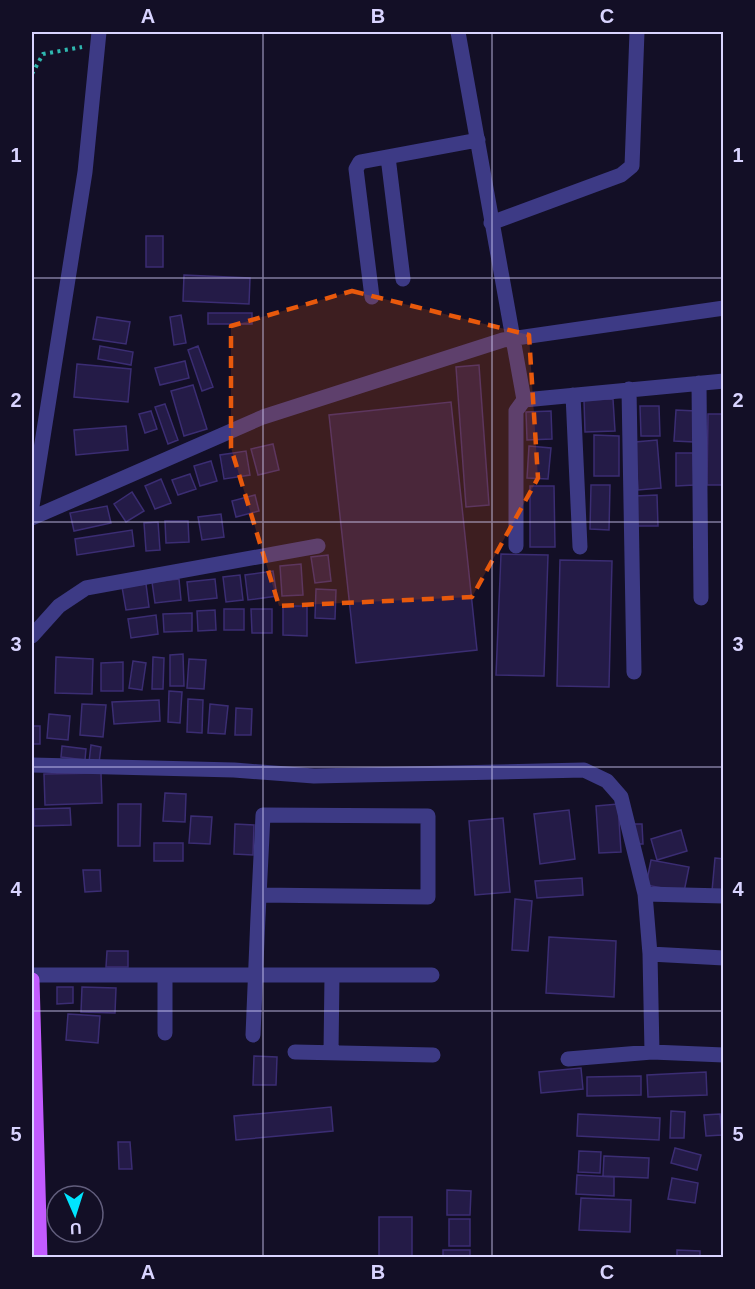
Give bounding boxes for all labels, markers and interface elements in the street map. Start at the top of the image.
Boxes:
text: A [141,5,155,27]
text: B [371,5,385,27]
text: C [600,5,614,27]
text: 1 [10,144,22,166]
text: 1 [732,144,744,166]
text: 2 [10,389,22,411]
text: 2 [732,389,744,411]
text: 3 [10,633,22,655]
text: 3 [732,633,744,655]
text: 4 [10,878,22,900]
text: 4 [732,878,744,900]
text: 5 [10,1123,22,1145]
text: 5 [732,1123,744,1145]
north arrow [45,1184,105,1244]
text: U [70,1220,82,1237]
text: A [141,1261,155,1283]
text: B [371,1261,385,1283]
text: C [600,1261,614,1283]

